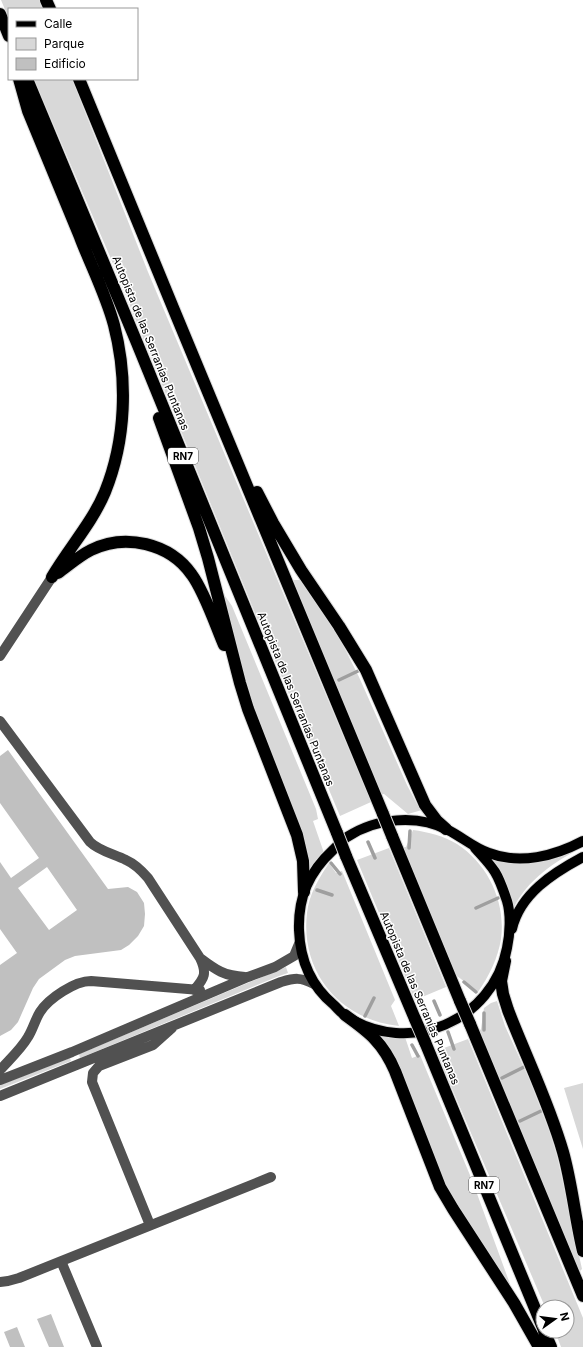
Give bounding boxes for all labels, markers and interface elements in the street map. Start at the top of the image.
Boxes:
legend [8,8,138,80]
text: Calle [44,16,72,31]
text: Parque [44,36,84,51]
text: Edificio [44,56,86,71]
street label: Autopista de las Serranías Puntanas [109,254,193,432]
road number: RN7 [168,448,198,464]
street label: Autopista de las Serranías Puntanas [254,610,338,788]
street label: Autopista de las Serranías Puntanas [377,909,463,1087]
road number: RN7 [469,1177,499,1193]
north arrow [535,1299,575,1339]
text: N [557,1311,573,1322]

